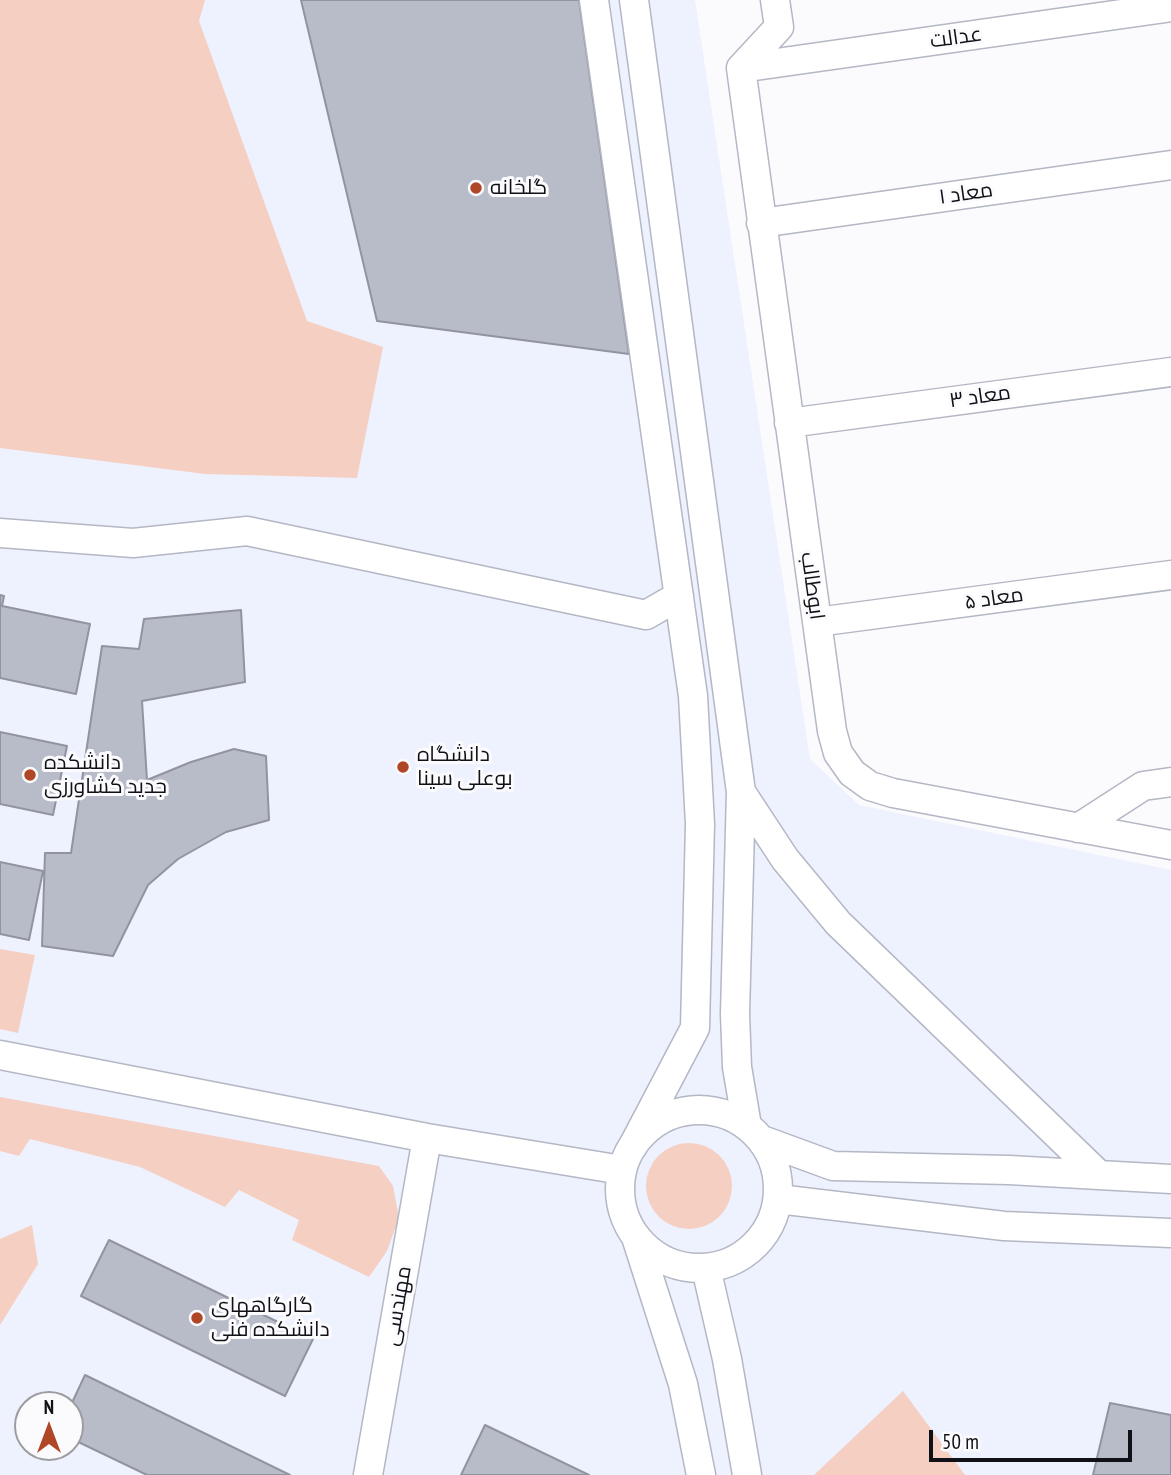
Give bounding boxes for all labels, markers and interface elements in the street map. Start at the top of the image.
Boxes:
street label: عدالت [928,22,984,54]
place label: گلخانه [490,175,547,201]
street label: معاد ۱ [937,178,995,210]
marker: گلخانه [468,180,484,196]
street label: معاد ۳ [948,380,1012,414]
street label: ابوطالب [795,551,829,621]
street label: معاد ۵ [963,582,1025,616]
place label: دانشگاه بوعلی سینا [417,742,513,792]
place label: دانشکده جدید کشاورزی [44,750,167,800]
marker: دانشگاه بوعلی سینا [395,759,411,775]
marker: دانشکده جدید کشاورزی [22,767,38,783]
street label: مهندسی [379,1264,417,1348]
place label: گارگاههای دانشکده فنی [211,1293,330,1343]
marker: گارگاههای دانشکده فنی [189,1310,205,1326]
north arrow [14,1391,84,1461]
text: N [44,1395,54,1419]
scale bar [933,1416,1136,1460]
text: 50 m [942,1428,979,1455]

